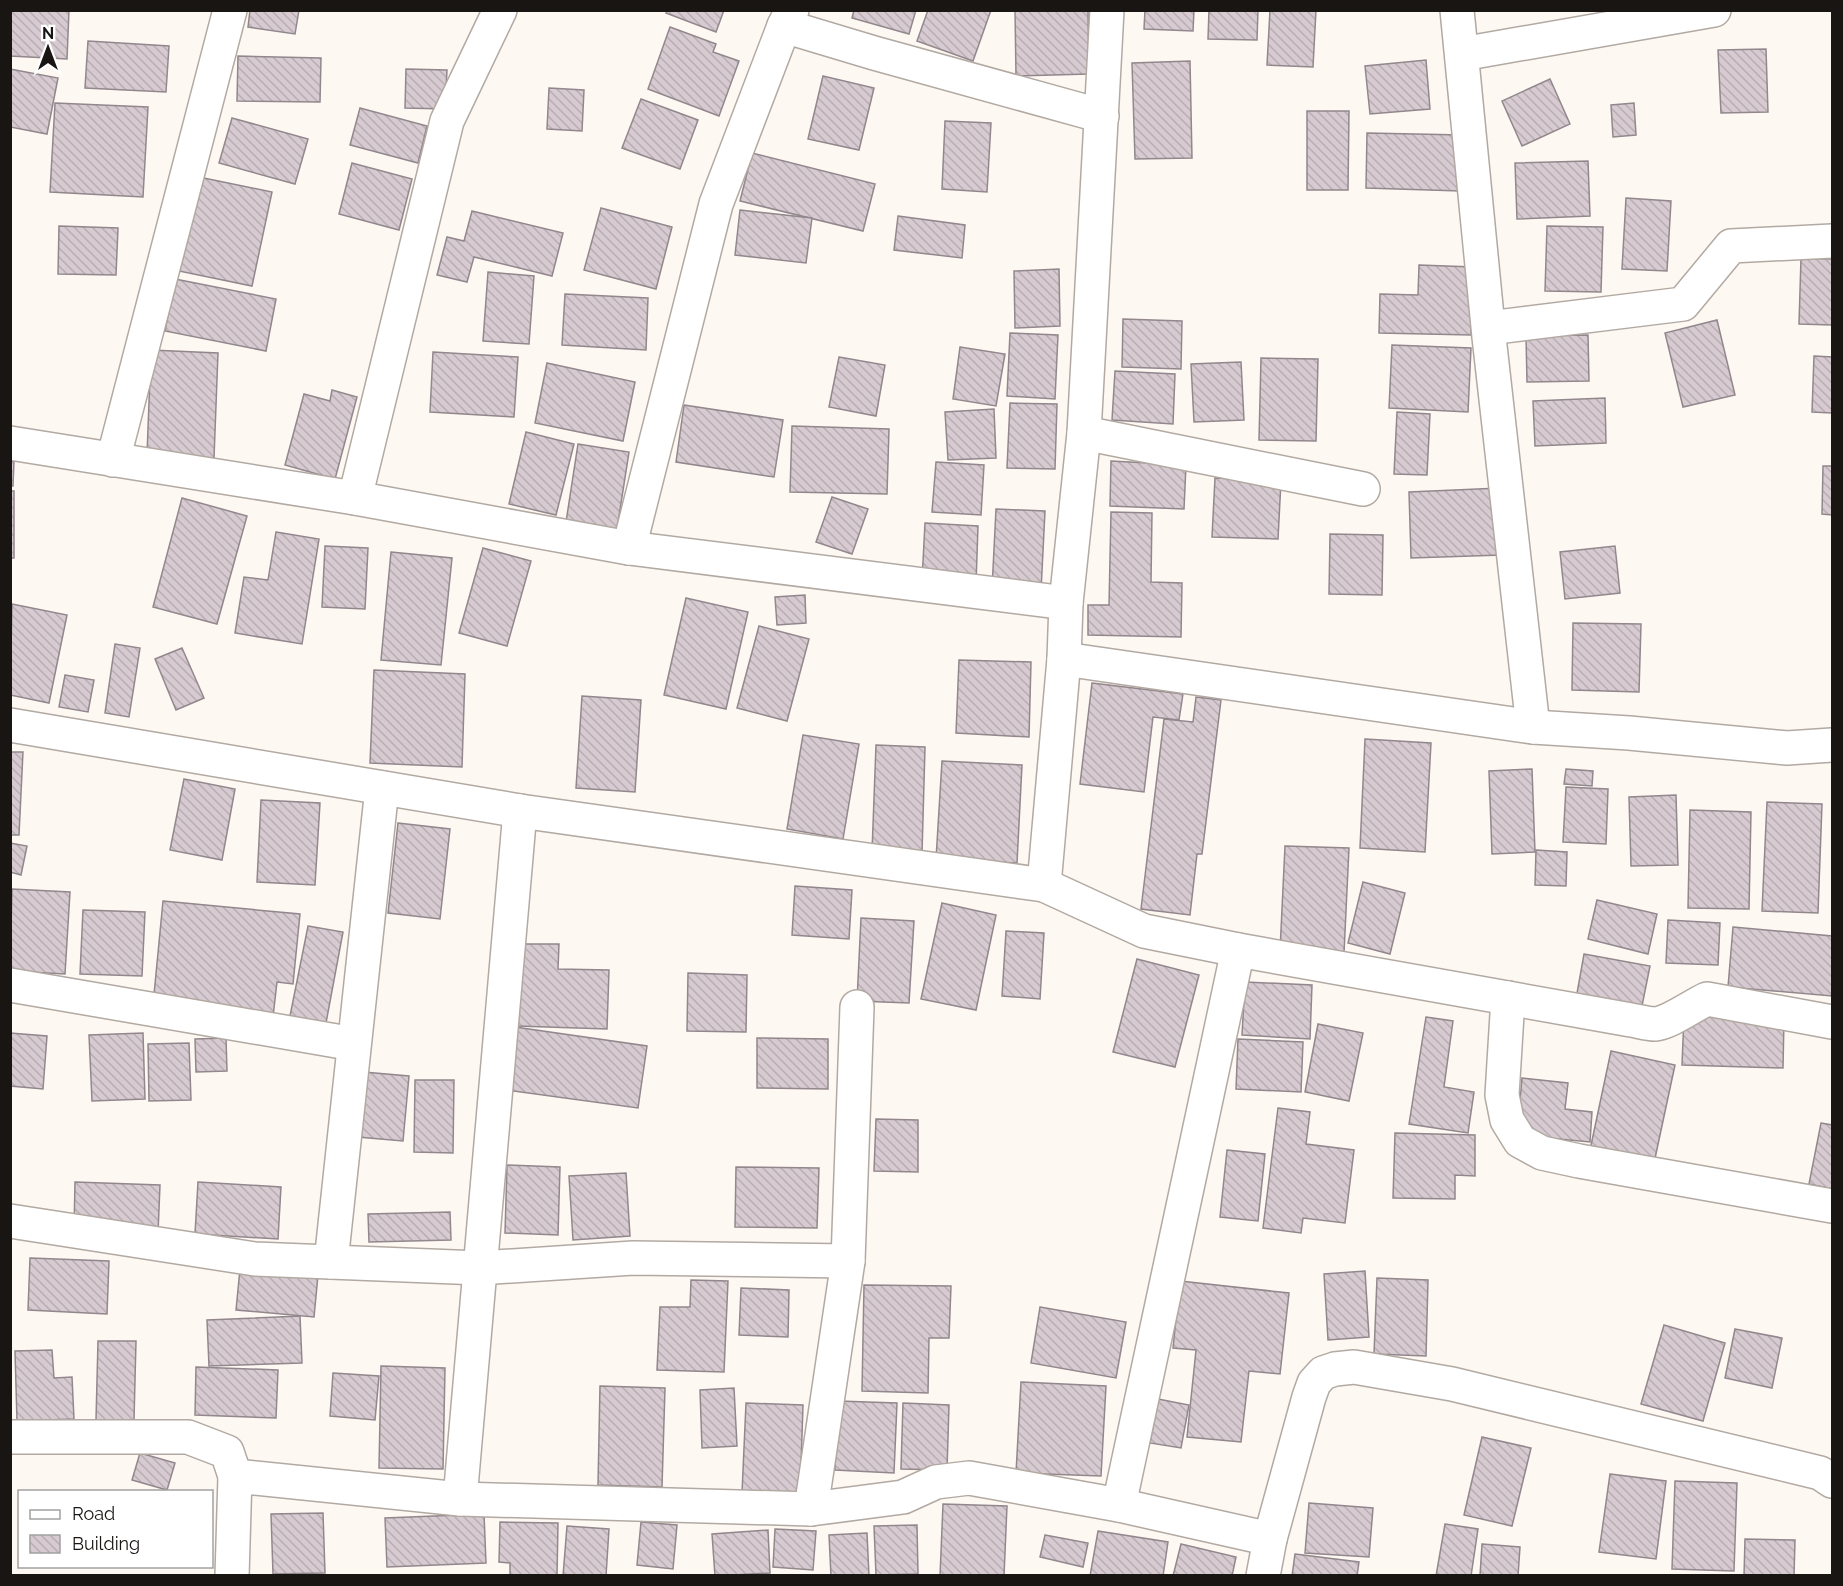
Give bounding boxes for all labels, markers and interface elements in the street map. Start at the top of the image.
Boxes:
north arrow [18,18,78,78]
text: N [42,24,54,43]
legend [18,1490,213,1568]
text: Road [72,1503,115,1524]
text: Building [72,1533,140,1554]

